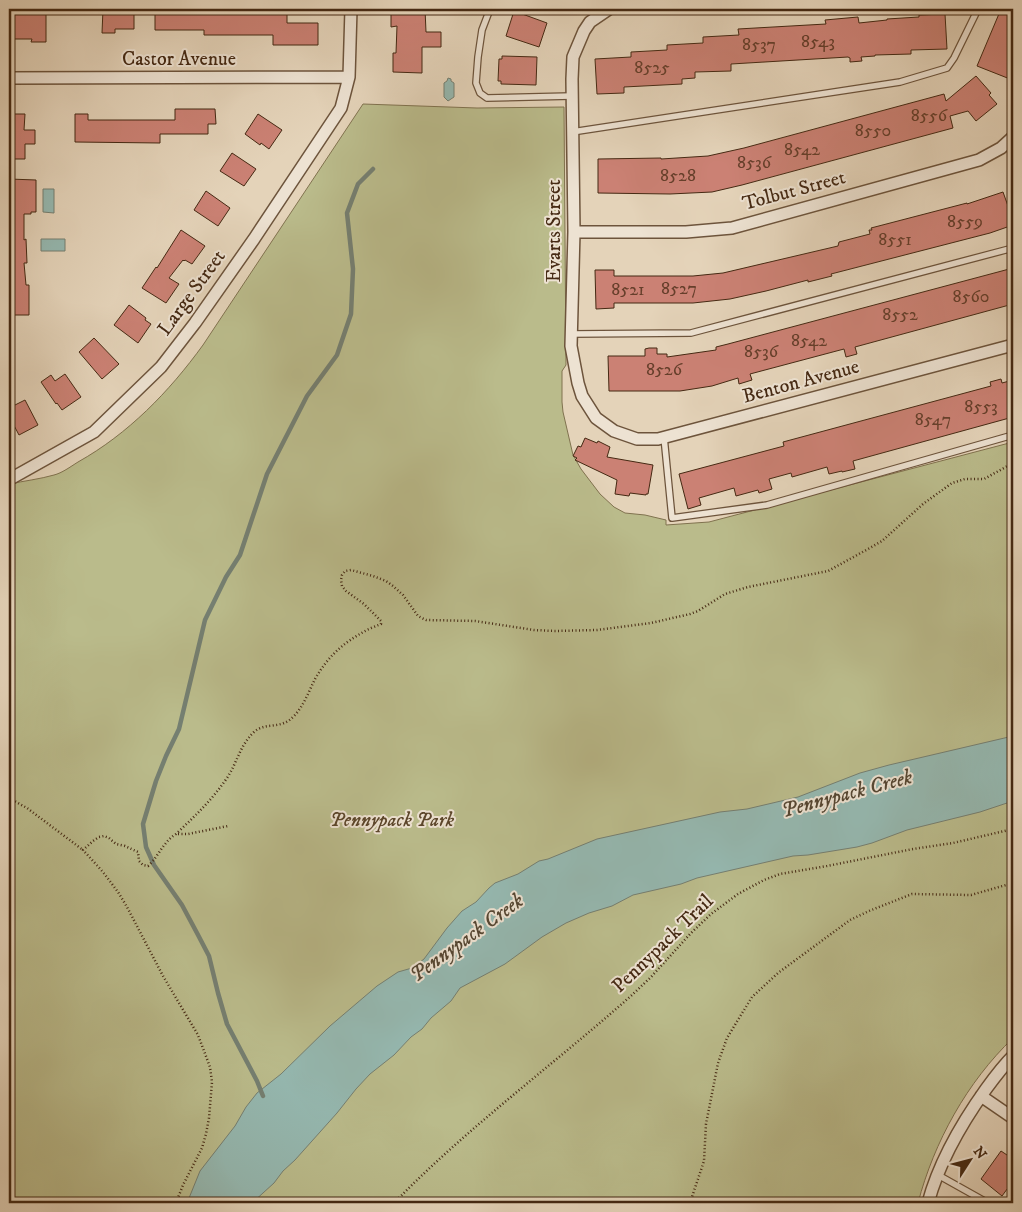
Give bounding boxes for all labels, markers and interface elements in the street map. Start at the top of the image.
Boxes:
house number: 8543 [801,31,835,53]
house number: 8537 [742,34,776,56]
street label: Castor Avenue [122,47,236,72]
house number: 8525 [634,57,670,79]
house number: 8556 [911,105,948,127]
house number: 8550 [855,120,891,142]
house number: 8542 [784,139,820,161]
house number: 8536 [737,152,772,174]
house number: 8528 [660,165,696,187]
street label: Tolbut Street [740,165,848,217]
street label: Evarts Street [542,179,567,283]
house number: 8559 [947,211,983,233]
house number: 8551 [878,229,912,251]
street label: Large Street [153,245,231,341]
house number: 8527 [661,278,697,300]
house number: 8521 [611,279,645,301]
house number: 8560 [952,286,990,308]
house number: 8552 [882,304,918,326]
house number: 8542 [791,330,827,352]
house number: 8536 [744,341,779,363]
street label: Benton Avenue [740,354,862,410]
house number: 8526 [646,359,683,381]
house number: 8553 [964,396,998,418]
house number: 8547 [915,409,951,431]
water label: Pennypack Creek [779,764,916,824]
park label: Pennypack Park [330,808,455,833]
water label: Pennypack Creek [405,888,529,988]
street label: Pennypack Trail [607,889,719,999]
north arrow [944,1134,994,1184]
text: N [969,1143,991,1163]

